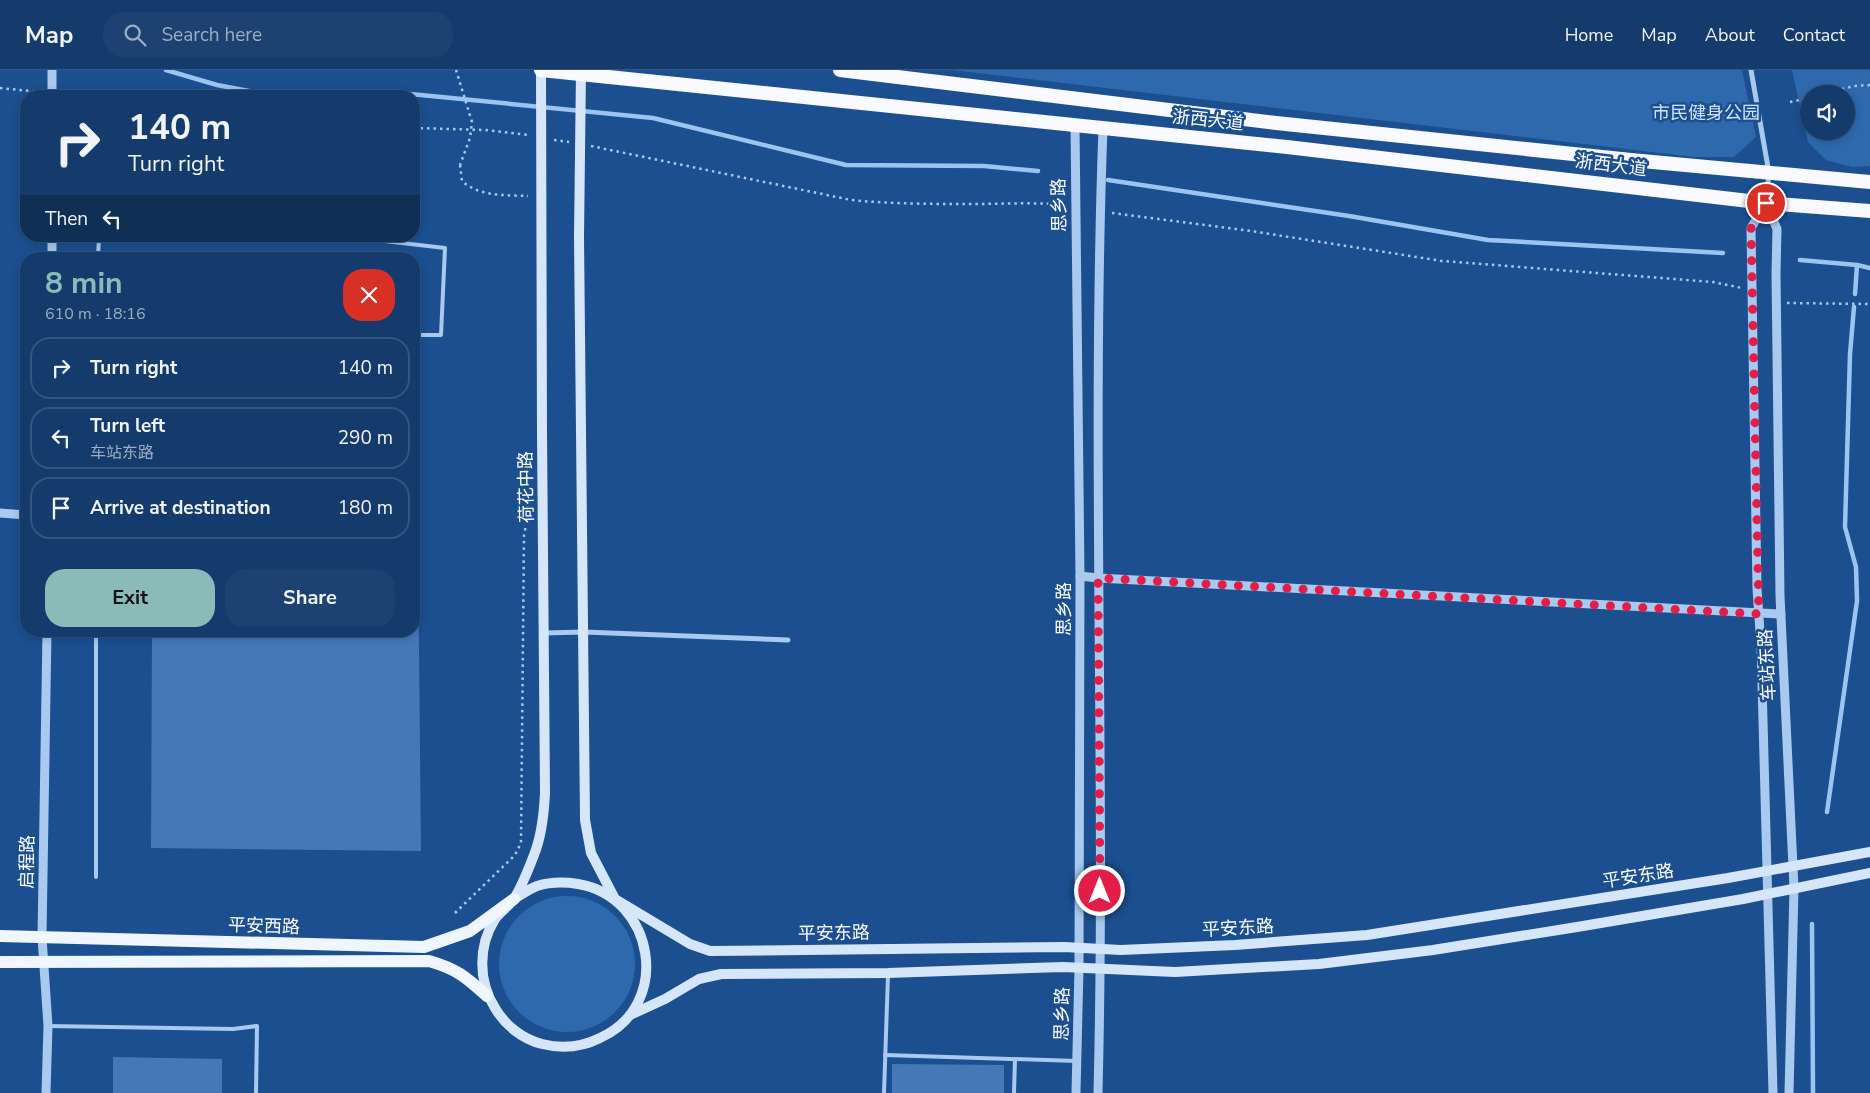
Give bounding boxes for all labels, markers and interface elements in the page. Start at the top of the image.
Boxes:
search box [103,12,453,57]
text: Map [25,19,73,51]
icon: search [121,21,149,49]
text: Search here [161,22,262,48]
text: Home [1565,23,1613,47]
text: Map [1641,23,1677,47]
text: About [1705,23,1755,47]
text: Contact [1783,23,1845,47]
map controls [1800,85,1855,140]
button: sound [1800,85,1855,140]
park label: 市民健身公园 [1652,101,1760,125]
text: 140 m [128,104,231,151]
street label: 浙西大道 [1171,104,1245,136]
icon: right [45,110,110,175]
text: Turn right [128,149,224,179]
street label: 浙西大道 [1574,149,1648,181]
street label: 思乡路 [1047,178,1071,232]
pin [1745,182,1787,224]
icon: arrive [1752,189,1780,217]
icon: left [98,205,126,233]
text: Then [45,206,88,232]
text: 8 min [45,263,123,304]
button: close [343,269,395,321]
text: 610 m · 18:16 [45,303,146,325]
icon: right [47,354,75,382]
text: Turn right [90,355,177,381]
text: 140 m [338,355,393,381]
text: Turn left [90,413,165,439]
icon: left [47,424,75,452]
text: 290 m [338,425,393,451]
text: 车站东路 [90,442,154,464]
street label: 荷花中路 [513,451,539,523]
icon: arrive [47,494,75,522]
text: Arrive at destination [90,495,271,521]
text: 180 m [338,495,393,521]
button: Exit [45,569,215,627]
button: Share [225,569,395,627]
street label: 思乡路 [1052,582,1076,636]
street label: 车站东路 [1753,628,1781,702]
street label: 启程路 [15,835,39,889]
street label: 平安东路 [1601,859,1675,893]
position arrow [1073,864,1125,916]
street label: 平安西路 [228,913,300,939]
street label: 平安东路 [1201,914,1275,942]
street label: 平安东路 [798,920,870,946]
street label: 思乡路 [1050,987,1074,1041]

